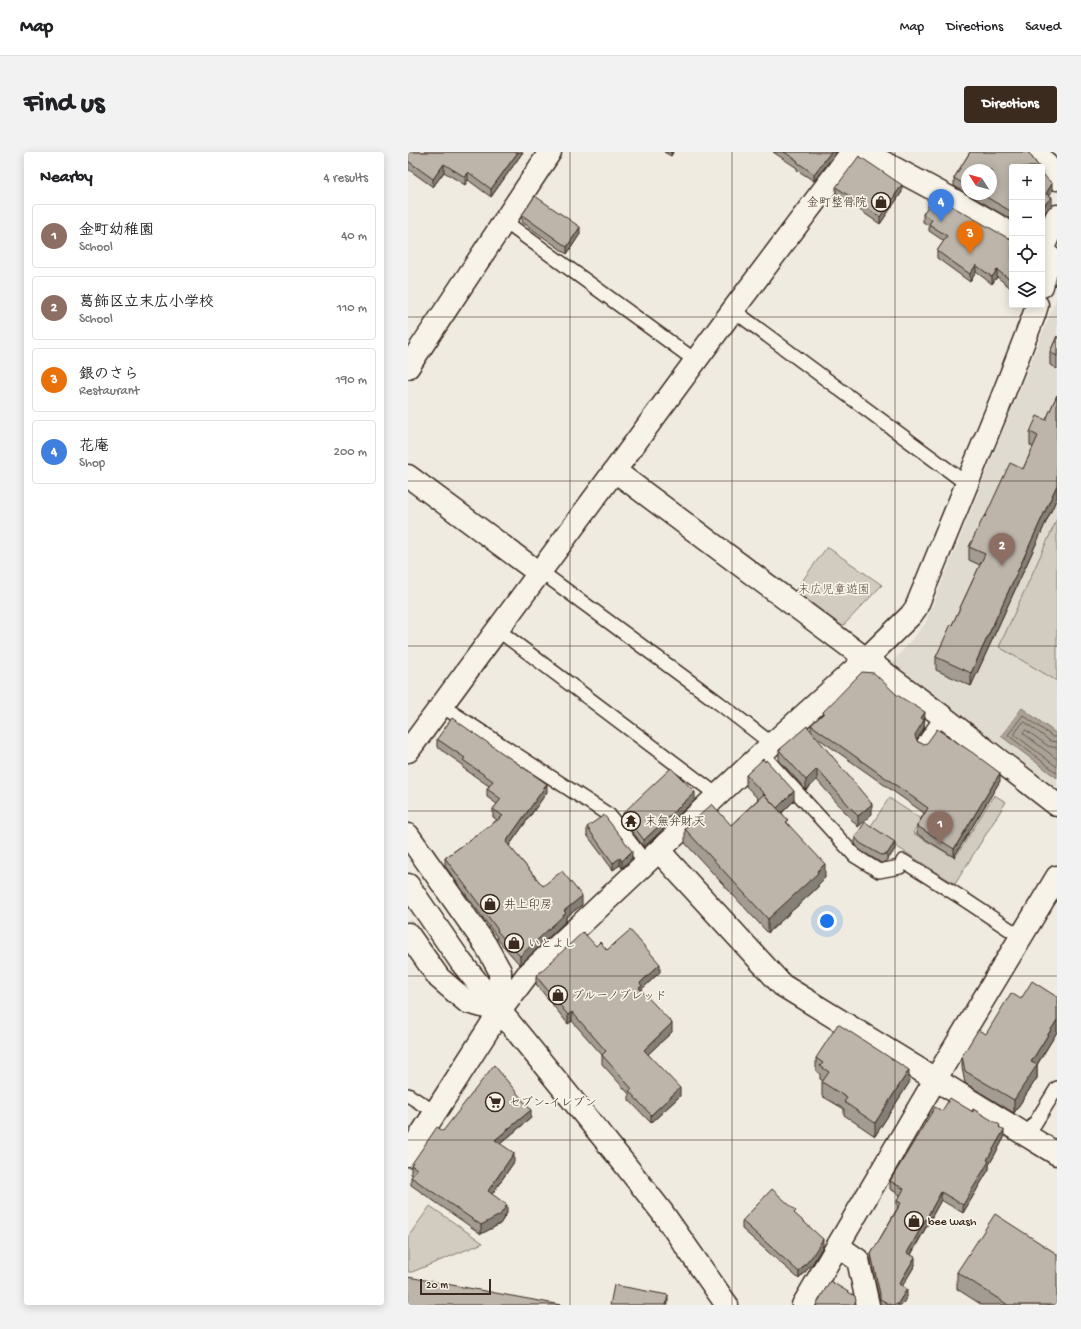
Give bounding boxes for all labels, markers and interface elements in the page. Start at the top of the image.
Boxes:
text: Map [20,16,53,39]
text: Map [900,19,924,36]
text: Directions [946,19,1003,36]
text: Saved [1025,19,1061,36]
button: Directions [964,86,1057,123]
text: Find us [24,88,104,121]
north arrow [961,164,997,200]
map controls [1009,164,1045,308]
button: + [1009,164,1045,200]
text: Nearby [40,168,93,188]
text: 4 results [324,171,368,186]
pin: 4 [928,189,954,222]
shop icon: 金町整骨院 [870,191,892,213]
place label: 金町整骨院 [807,196,867,211]
button: − [1009,200,1045,236]
pin: 3 [957,221,983,254]
text: 金町幼稚園 [79,222,154,240]
text: 1 [51,229,57,244]
text: 40 m [341,229,367,244]
button: locate [1009,236,1045,272]
text: School [79,240,113,255]
button: layers [1009,272,1045,308]
text: 葛飾区立末広小学校 [79,294,214,312]
text: 2 [51,301,57,316]
text: 110 m [337,301,367,316]
text: School [79,312,113,327]
text: 銀のさら [79,366,139,384]
text: 3 [51,373,57,388]
text: 190 m [336,373,367,388]
text: Restaurant [79,384,139,399]
text: 花庵 [79,438,109,456]
text: 4 [51,445,57,460]
text: 200 m [334,445,367,460]
text: Shop [79,456,105,471]
pin: 2 [989,533,1015,566]
park label: 末広児童遊園 [798,583,870,598]
temple icon: 末無弁財天 [620,810,642,832]
pin: 1 [927,811,953,844]
place label: 末無弁財天 [645,815,705,830]
shop icon: 井上印房 [479,893,501,915]
place label: 井上印房 [504,898,552,913]
your location [817,911,837,931]
shop icon: いとよし [503,932,525,954]
place label: いとよし [528,938,576,952]
shop icon: ブルーノブレッド [547,984,569,1006]
place label: ブルーノブレッド [572,989,667,1004]
supermarket icon: セブン-イレブン [484,1091,506,1113]
place label: セブン-イレブン [509,1096,597,1111]
shop icon: bee wash [903,1210,925,1232]
place label: bee wash [928,1216,977,1230]
scale bar [420,1277,491,1296]
text: 20 m [426,1280,448,1292]

